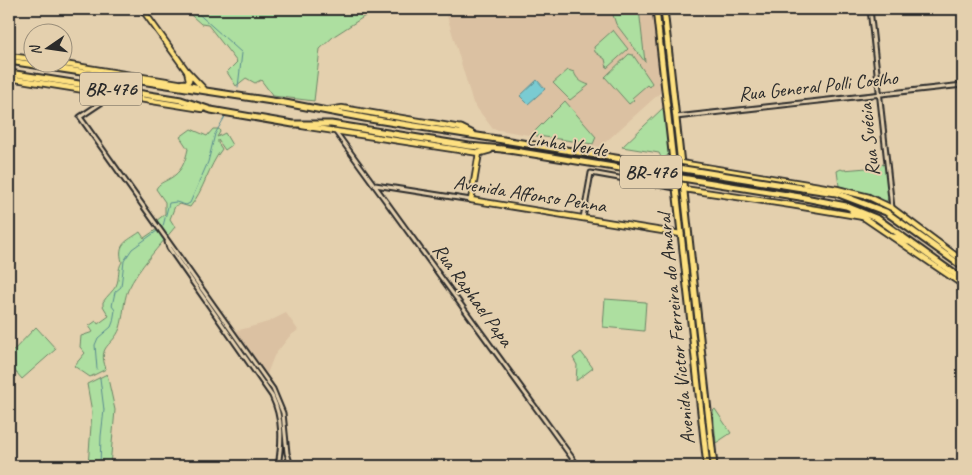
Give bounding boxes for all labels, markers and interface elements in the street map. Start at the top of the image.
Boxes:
north arrow [22,22,72,72]
text: N [26,42,45,57]
street label: Rua General Polli Coelho [737,65,900,107]
road number: BR-476 [80,72,142,106]
street label: Rua Suécia [853,100,885,178]
street label: Linha Verde [525,125,610,163]
road number: BR-476 [620,156,682,188]
street label: Avenida Affonso Penna [452,170,609,219]
street label: Avenida Victor Ferreira do Amaral [651,209,701,446]
street label: Rua Raphael Papa [427,238,520,353]

